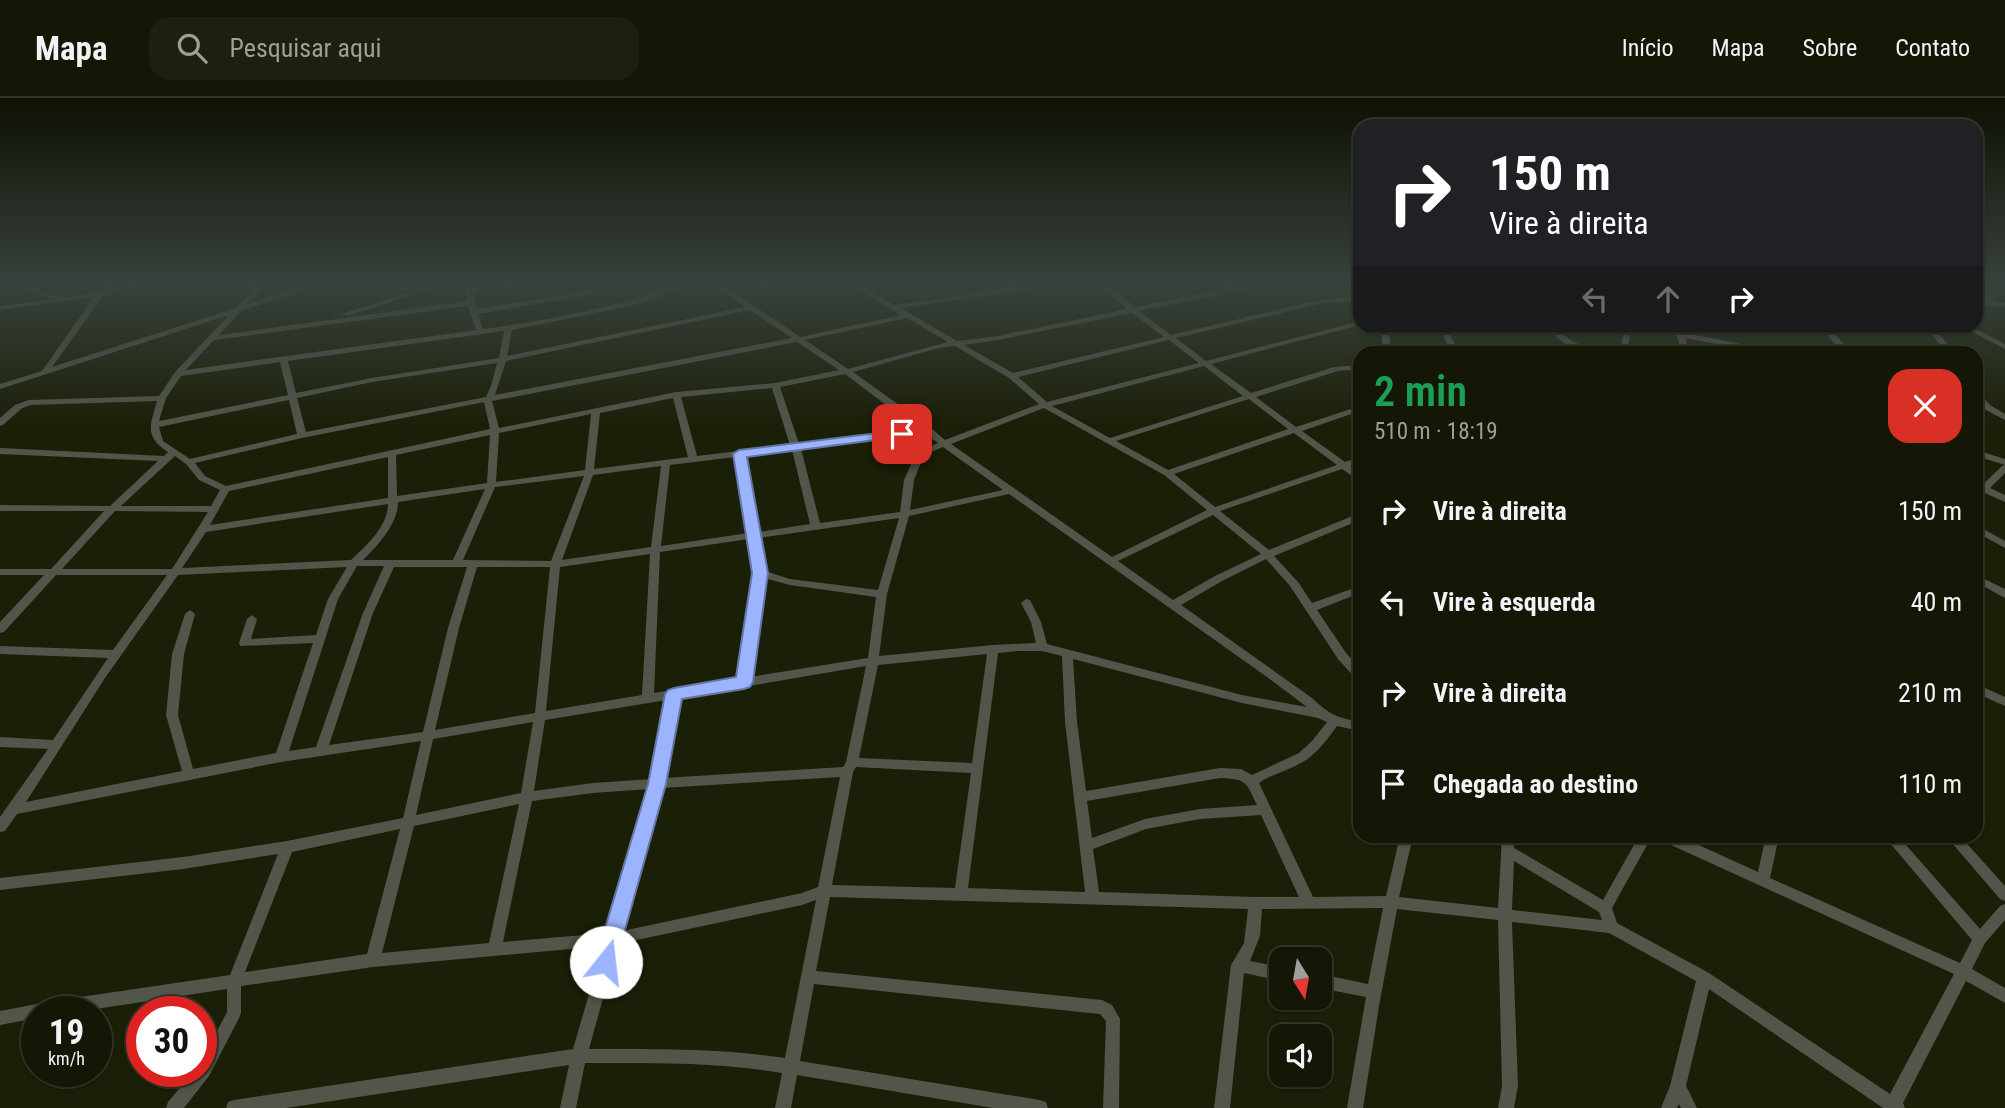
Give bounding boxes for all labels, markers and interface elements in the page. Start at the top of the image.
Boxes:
search box [149,17,639,80]
text: Mapa [35,29,107,68]
icon: search [173,29,211,67]
text: Pesquisar aqui [229,33,382,63]
text: Início [1622,34,1674,62]
text: Mapa [1712,34,1765,62]
text: Sobre [1803,34,1857,62]
text: Contato [1895,34,1970,62]
text: 150 m [1489,145,1611,202]
icon: right [1374,147,1465,238]
text: Vire à direita [1489,204,1649,242]
icon: left [1576,280,1614,318]
icon: ahead [1649,280,1687,318]
icon: right [1722,280,1760,318]
text: 2 min [1374,367,1467,416]
button: close [1888,369,1962,443]
pin [872,404,932,464]
icon: arrive [883,415,921,453]
text: 510 m · 18:19 [1374,418,1498,445]
icon: right [1374,492,1412,530]
text: Vire à direita [1433,496,1567,526]
text: 150 m [1898,496,1962,526]
icon: left [1374,583,1412,621]
text: Vire à esquerda [1433,587,1596,617]
text: 40 m [1911,587,1962,617]
icon: right [1374,674,1412,712]
text: Vire à direita [1433,678,1567,708]
text: 210 m [1898,678,1962,708]
icon: arrive [1374,765,1412,803]
text: Chegada ao destino [1433,769,1638,799]
text: 110 m [1898,769,1962,799]
position arrow [569,925,643,999]
north arrow [1269,947,1332,1010]
map controls [1269,947,1332,1087]
speed limit sign: 30 [126,996,217,1087]
text: 19 [49,1012,84,1053]
button: sound [1269,1024,1332,1087]
text: km/h [48,1048,85,1069]

